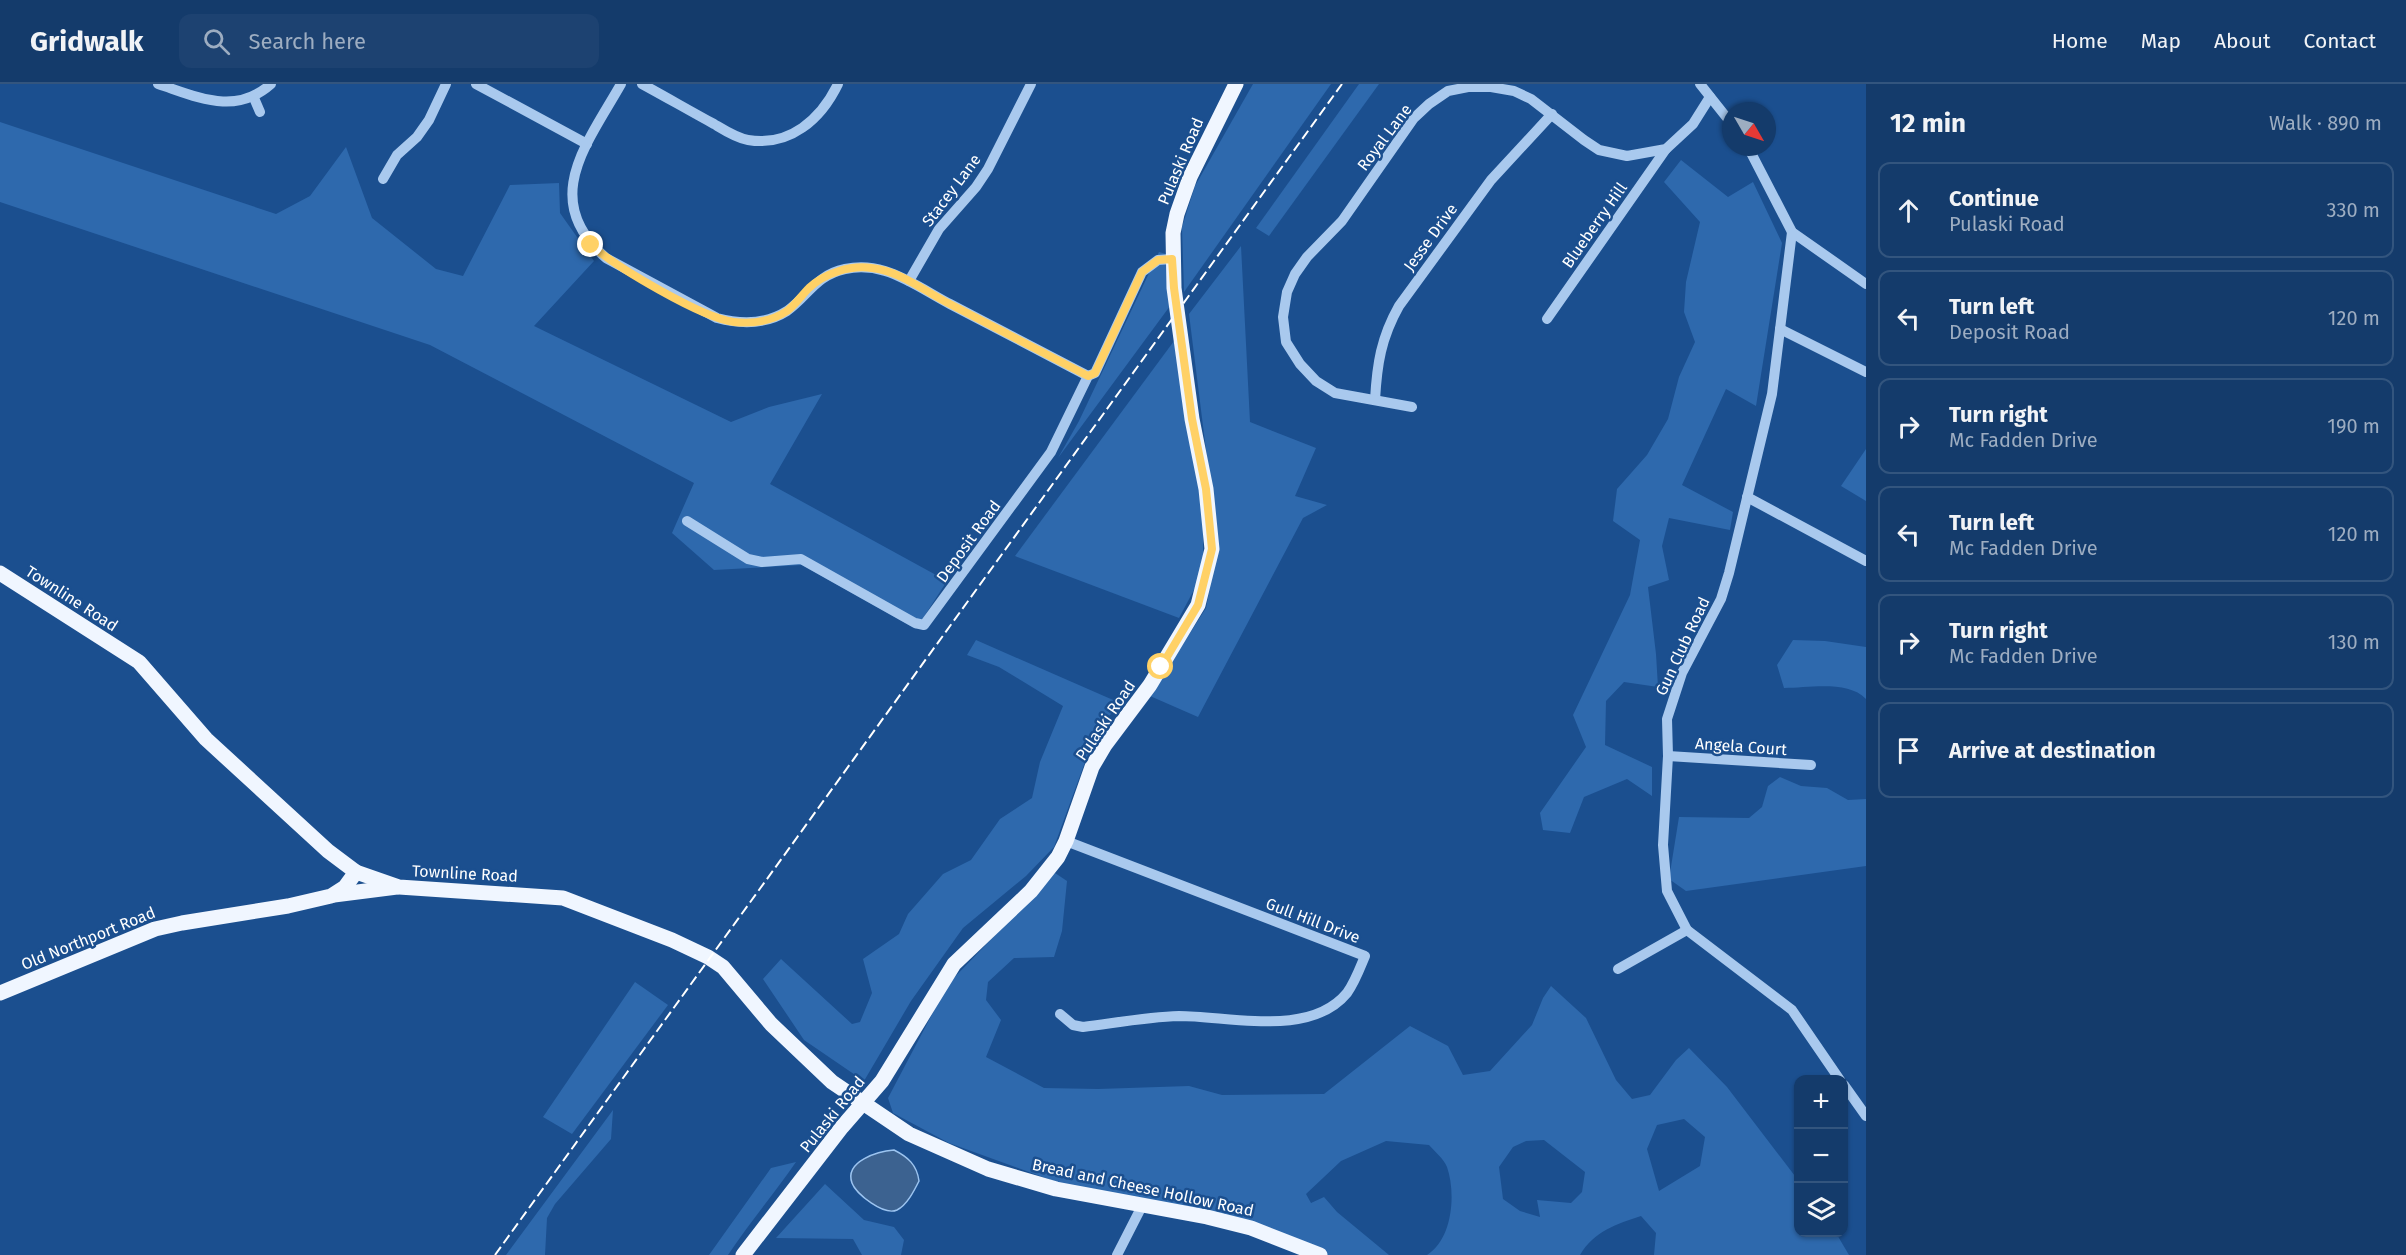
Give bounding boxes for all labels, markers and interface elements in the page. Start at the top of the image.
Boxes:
search box [179,14,599,68]
text: Gridwalk [30,25,143,58]
icon: search [200,25,233,58]
text: Search here [248,28,366,55]
text: Home [2052,28,2108,54]
text: Map [2141,28,2181,54]
text: About [2214,28,2271,54]
text: Contact [2304,28,2376,54]
street label: Royal Lane [1353,100,1416,174]
north arrow [1722,102,1776,156]
text: 12 min [1890,108,1966,139]
text: Walk · 890 m [2269,111,2382,135]
street label: Pulaski Road [1154,115,1207,208]
street label: Stacey Lane [918,150,985,230]
street label: Blueberry Hill [1558,179,1631,272]
text: Continue [1949,185,2039,212]
icon: ahead [1892,194,1925,227]
text: 330 m [2326,198,2380,222]
street label: Jesse Drive [1400,200,1461,275]
text: Pulaski Road [1949,212,2065,236]
route end [577,231,603,257]
text: Turn left [1949,293,2034,320]
icon: left [1892,302,1925,335]
text: 120 m [2328,306,2380,330]
text: Deposit Road [1949,320,2070,344]
text: Turn right [1949,401,2048,428]
icon: right [1892,410,1925,443]
text: 190 m [2327,414,2380,438]
text: Mc Fadden Drive [1949,428,2098,452]
street label: Deposit Road [932,497,1005,586]
text: Turn left [1949,509,2034,536]
icon: left [1892,518,1925,551]
text: 120 m [2328,522,2380,546]
text: Mc Fadden Drive [1949,536,2098,560]
street label: Townline Road [22,562,121,635]
street label: Gun Club Road [1651,594,1714,698]
text: Turn right [1949,617,2048,644]
icon: right [1892,626,1925,659]
text: 130 m [2328,630,2380,654]
text: Mc Fadden Drive [1949,644,2098,668]
route start [1147,653,1173,679]
street label: Pulaski Road [1072,677,1139,764]
street label: Angela Court [1694,734,1788,759]
icon: arrive [1892,734,1925,767]
text: Arrive at destination [1949,737,2156,764]
street label: Townline Road [412,861,518,886]
street label: Gull Hill Drive [1263,894,1363,947]
street label: Old Northport Road [18,903,158,974]
street label: Pulaski Road [796,1072,869,1156]
map controls [1794,1075,1848,1237]
button: + [1794,1075,1848,1129]
button: − [1794,1129,1848,1183]
street label: Bread and Cheese Hollow Road [1030,1155,1255,1220]
button: layers [1794,1183,1848,1237]

